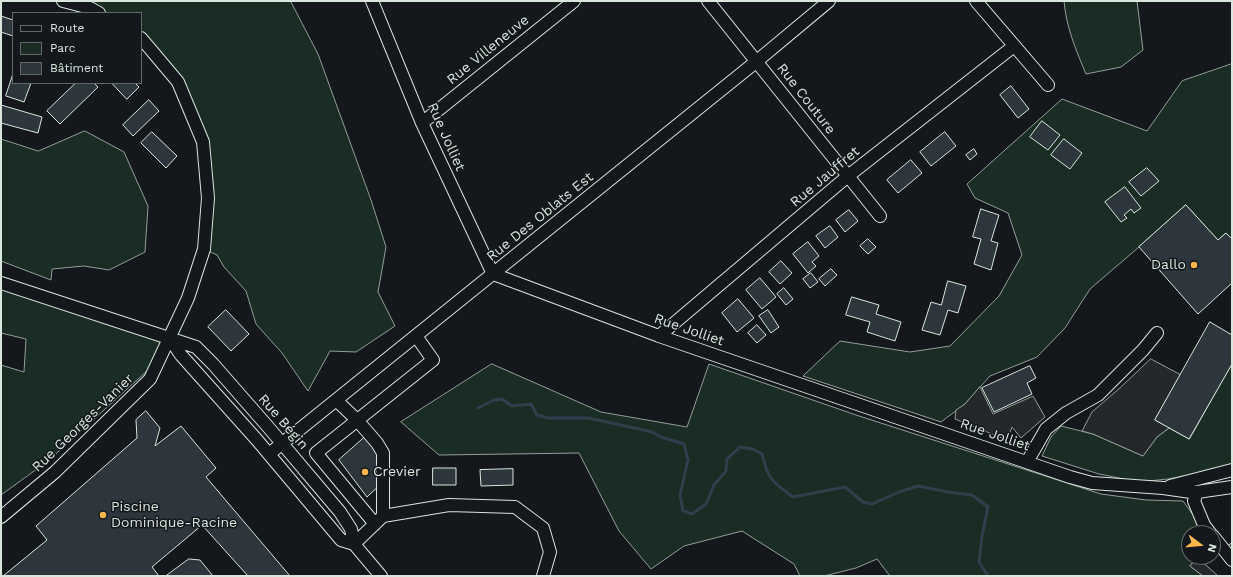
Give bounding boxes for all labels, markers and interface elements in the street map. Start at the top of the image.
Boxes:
legend [12,12,142,84]
street label: Rue Villeneuve [444,12,532,88]
text: Route [50,21,84,35]
text: Parc [50,41,76,55]
street label: Rue Couture [773,60,839,138]
text: Bâtiment [50,61,103,75]
street label: Rue Jolliet [424,100,468,174]
street label: Rue Jauffret [787,143,863,211]
street label: Rue Des Oblats Est [483,169,597,265]
place label: Dallo [1151,257,1186,273]
marker: Dallo [1189,260,1199,270]
street label: Rue Jolliet [652,310,726,350]
street label: Rue Georges-Vanier [29,370,137,476]
street label: Rue Bégin [254,391,312,453]
street label: Rue Jolliet [958,415,1032,455]
place label: Crevier [373,464,421,480]
marker: Crevier [360,467,370,477]
place label: Piscine Dominique-Racine [111,499,237,532]
marker: Piscine Dominique-Racine [98,510,108,520]
north arrow [1181,525,1221,565]
text: N [1205,542,1219,554]

